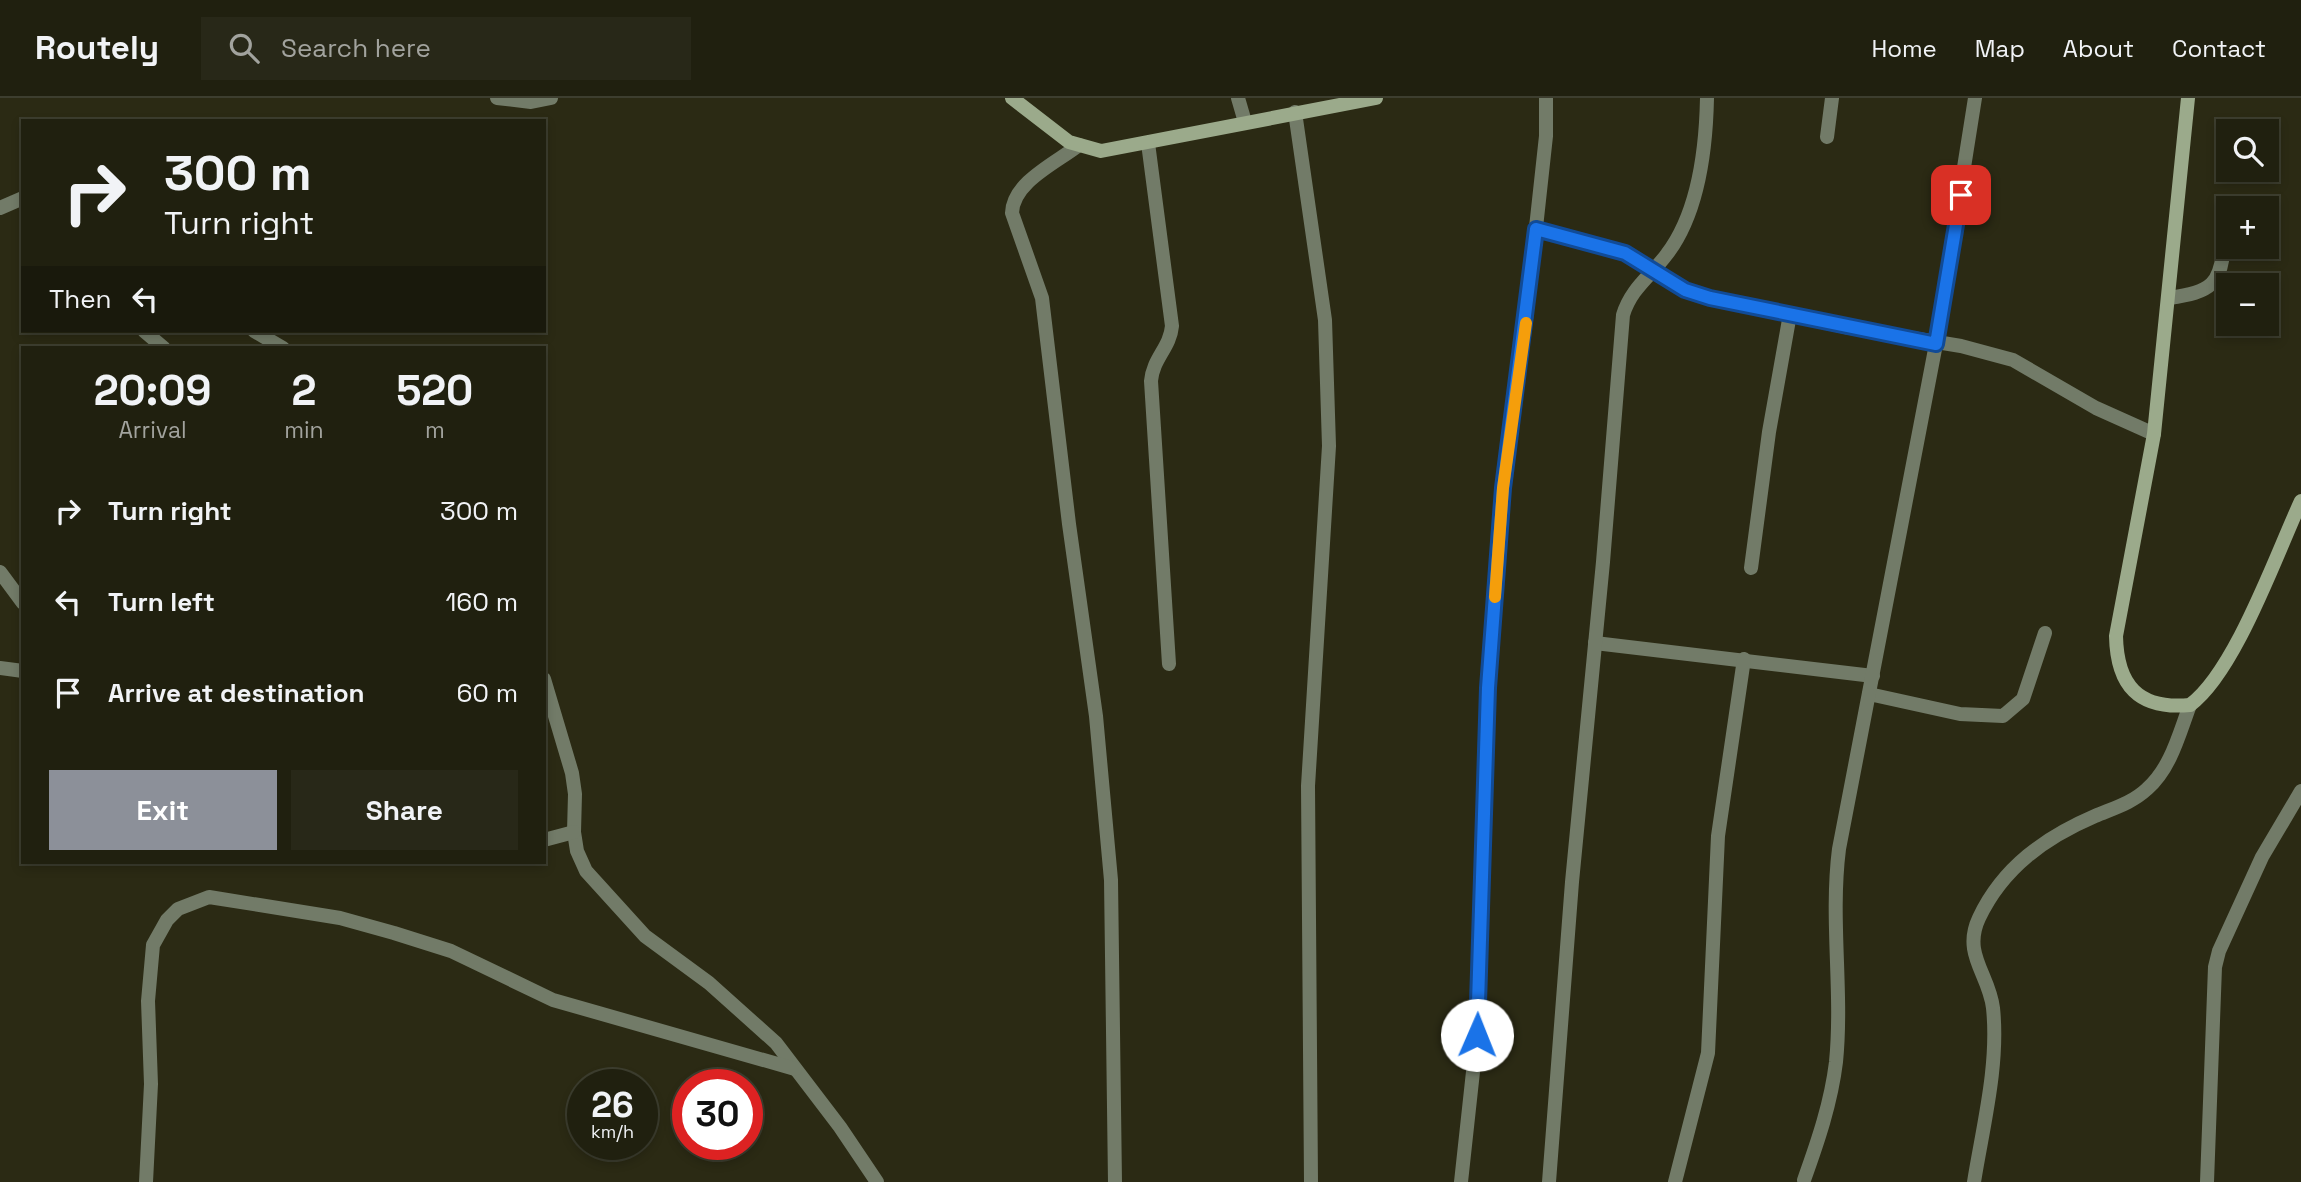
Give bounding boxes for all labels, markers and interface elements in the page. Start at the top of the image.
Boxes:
search box [201,17,691,80]
text: Routely [35,27,159,69]
icon: search [225,29,263,67]
text: Search here [281,31,431,65]
text: Home [1871,33,1937,64]
text: Map [1975,33,2025,64]
text: About [2063,33,2134,64]
text: Contact [2172,33,2266,64]
map controls [2216,119,2279,336]
button: search [2216,119,2279,182]
text: 300 m [164,142,312,204]
icon: right [49,147,140,238]
pin [1931,165,1991,225]
icon: arrive [1942,176,1980,214]
button: + [2216,196,2279,259]
text: Turn right [164,203,314,243]
button: − [2216,273,2279,336]
icon: left [126,280,164,318]
text: Then [49,282,112,316]
text: 20:09 [94,364,212,417]
text: 2 [291,364,316,417]
text: 520 [396,364,473,417]
text: Arrival [118,415,187,445]
text: min [284,415,324,445]
text: m [425,415,445,445]
icon: right [49,492,87,530]
text: Turn right [108,494,232,528]
text: 300 m [440,494,518,528]
icon: left [49,583,87,621]
text: Turn left [108,585,215,619]
text: 160 m [446,585,518,619]
icon: arrive [49,674,87,712]
text: Arrive at destination [108,676,365,710]
text: 60 m [456,676,518,710]
button: Exit [49,770,277,850]
button: Share [291,770,518,850]
position arrow [1440,998,1514,1072]
speed limit sign: 30 [672,1069,763,1160]
text: 26 [591,1083,634,1127]
text: km/h [591,1120,634,1143]

